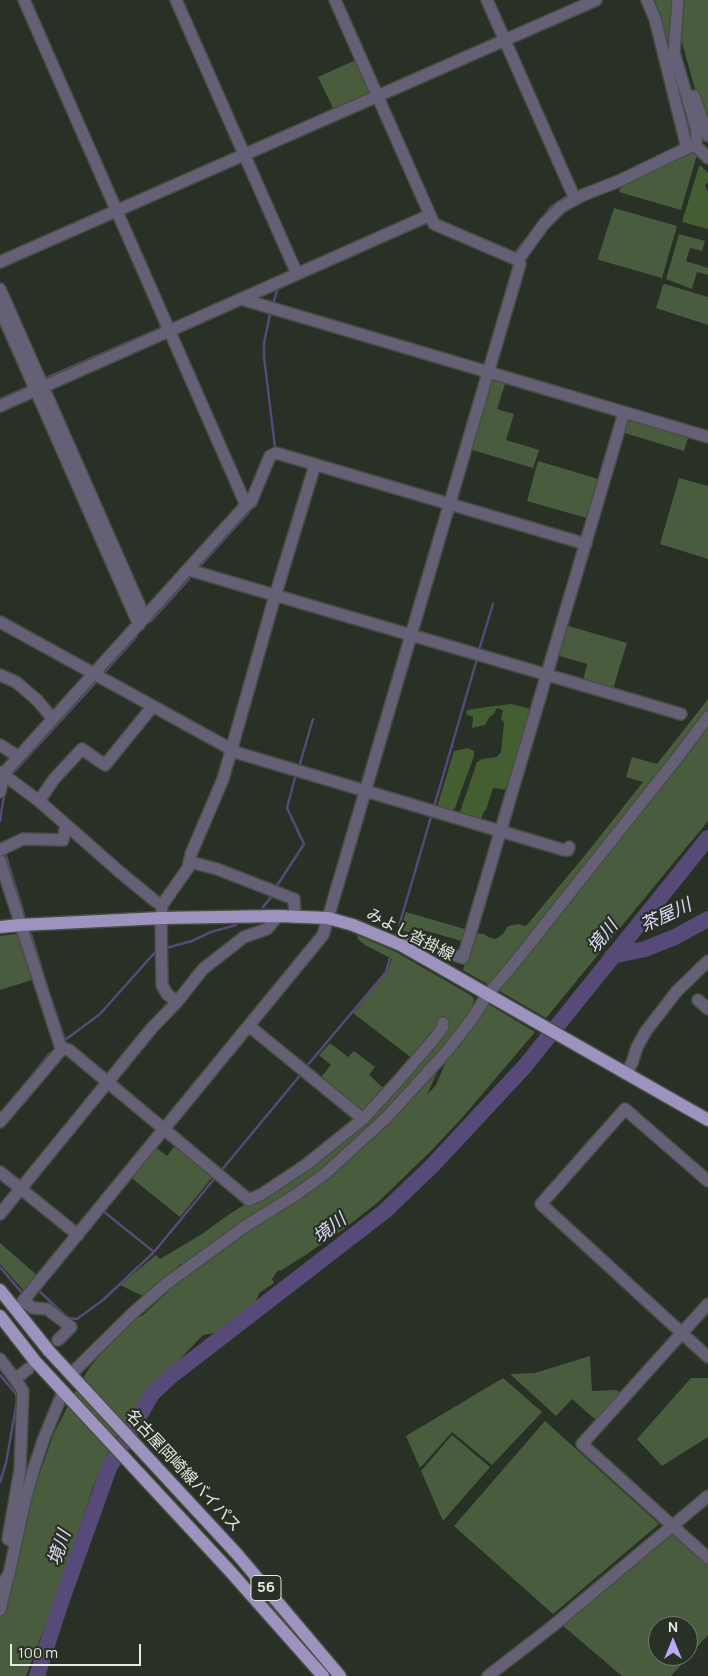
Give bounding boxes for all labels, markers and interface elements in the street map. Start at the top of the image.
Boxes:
water label: 茶屋川 [637,895,695,937]
street label: みよし沓掛線 [363,905,457,965]
water label: 境川 [583,916,623,958]
water label: 境川 [309,1209,351,1249]
street label: 名古屋岡崎線バイパス [121,1406,245,1536]
water label: 境川 [44,1527,76,1569]
road number: 56 [251,1576,281,1600]
north arrow [648,1616,698,1666]
text: N [668,1617,678,1636]
scale bar [12,1634,144,1666]
text: 100 m [18,1642,58,1663]

